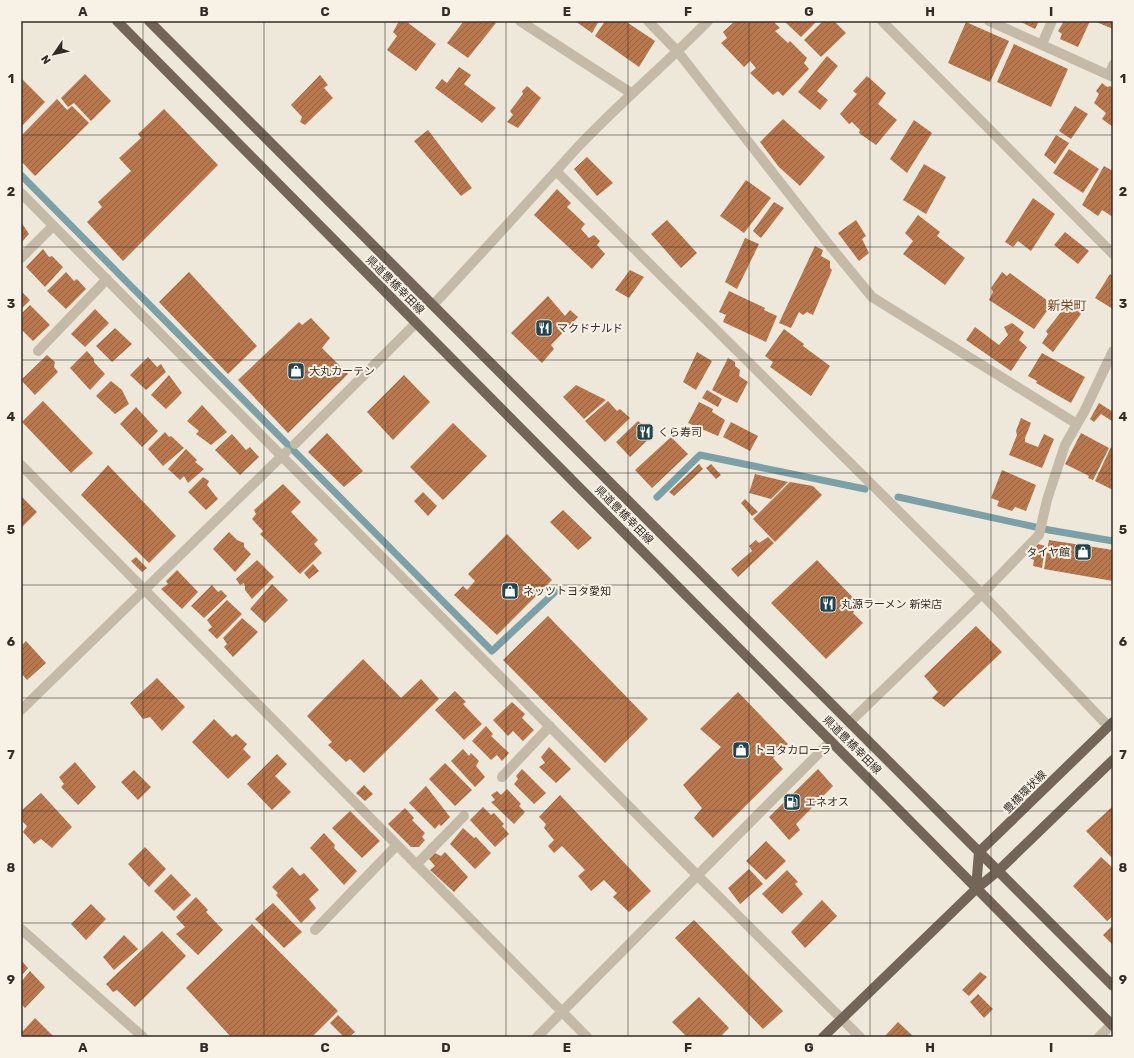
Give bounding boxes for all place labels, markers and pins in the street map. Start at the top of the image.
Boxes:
restaurant icon: マクドナルド [534,318,554,338]
place label: マクドナルド [557,322,623,335]
shop icon: 大丸カーテン [286,361,306,381]
place label: 大丸カーテン [309,365,375,378]
restaurant icon: くら寿司 [635,422,655,442]
place label: くら寿司 [658,426,702,439]
shop icon: タイヤ館 [1073,542,1093,562]
place label: タイヤ館 [1026,546,1070,559]
shop icon: ネッツトヨタ愛知 [500,581,520,601]
place label: ネッツトヨタ愛知 [523,585,611,598]
restaurant icon: 丸源ラーメン 新栄店 [818,594,838,614]
place label: 丸源ラーメン 新栄店 [841,598,942,611]
shop icon: トヨタカローラ [731,740,751,760]
place label: トヨタカローラ [754,744,831,757]
fuel station icon: エネオス [782,792,802,812]
place label: エネオス [805,796,849,809]

